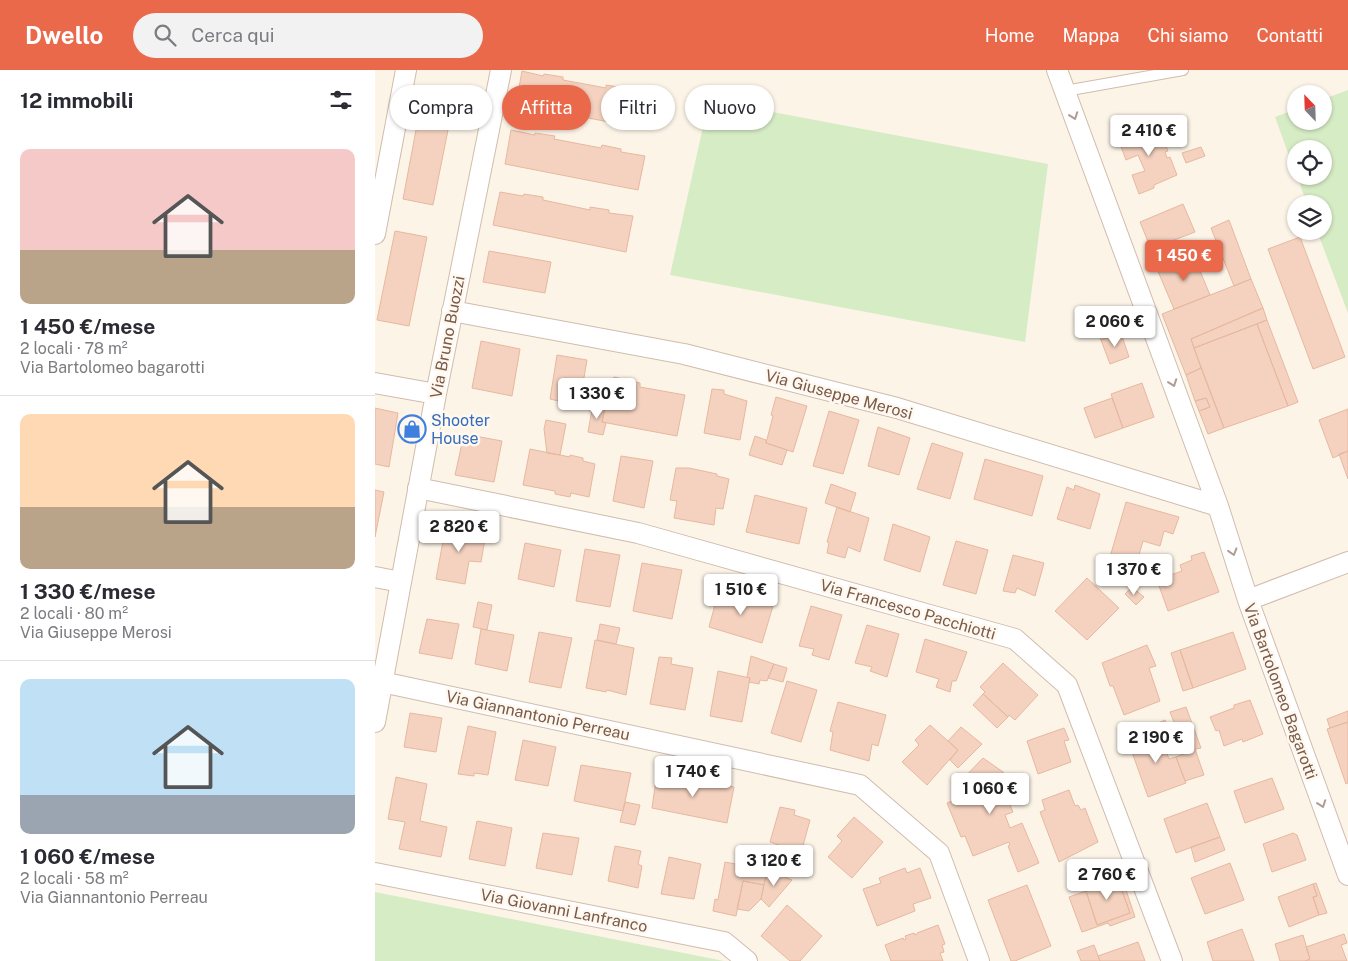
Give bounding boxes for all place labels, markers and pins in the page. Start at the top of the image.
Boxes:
pin: 2 410 € [1103,114,1195,157]
pin: 1 450 € [1138,240,1230,282]
pin: 2 060 € [1069,306,1161,348]
pin: 1 330 € [551,378,643,420]
place label: Shooter House [431,411,490,448]
shop icon: Shooter House [397,414,427,444]
pin: 2 820 € [413,510,505,553]
pin: 1 370 € [1088,554,1180,596]
pin: 1 510 € [695,574,787,616]
pin: 2 190 € [1110,722,1202,764]
pin: 1 740 € [647,756,739,798]
pin: 1 060 € [944,772,1036,815]
pin: 3 120 € [728,844,820,887]
pin: 2 760 € [1061,858,1153,901]

